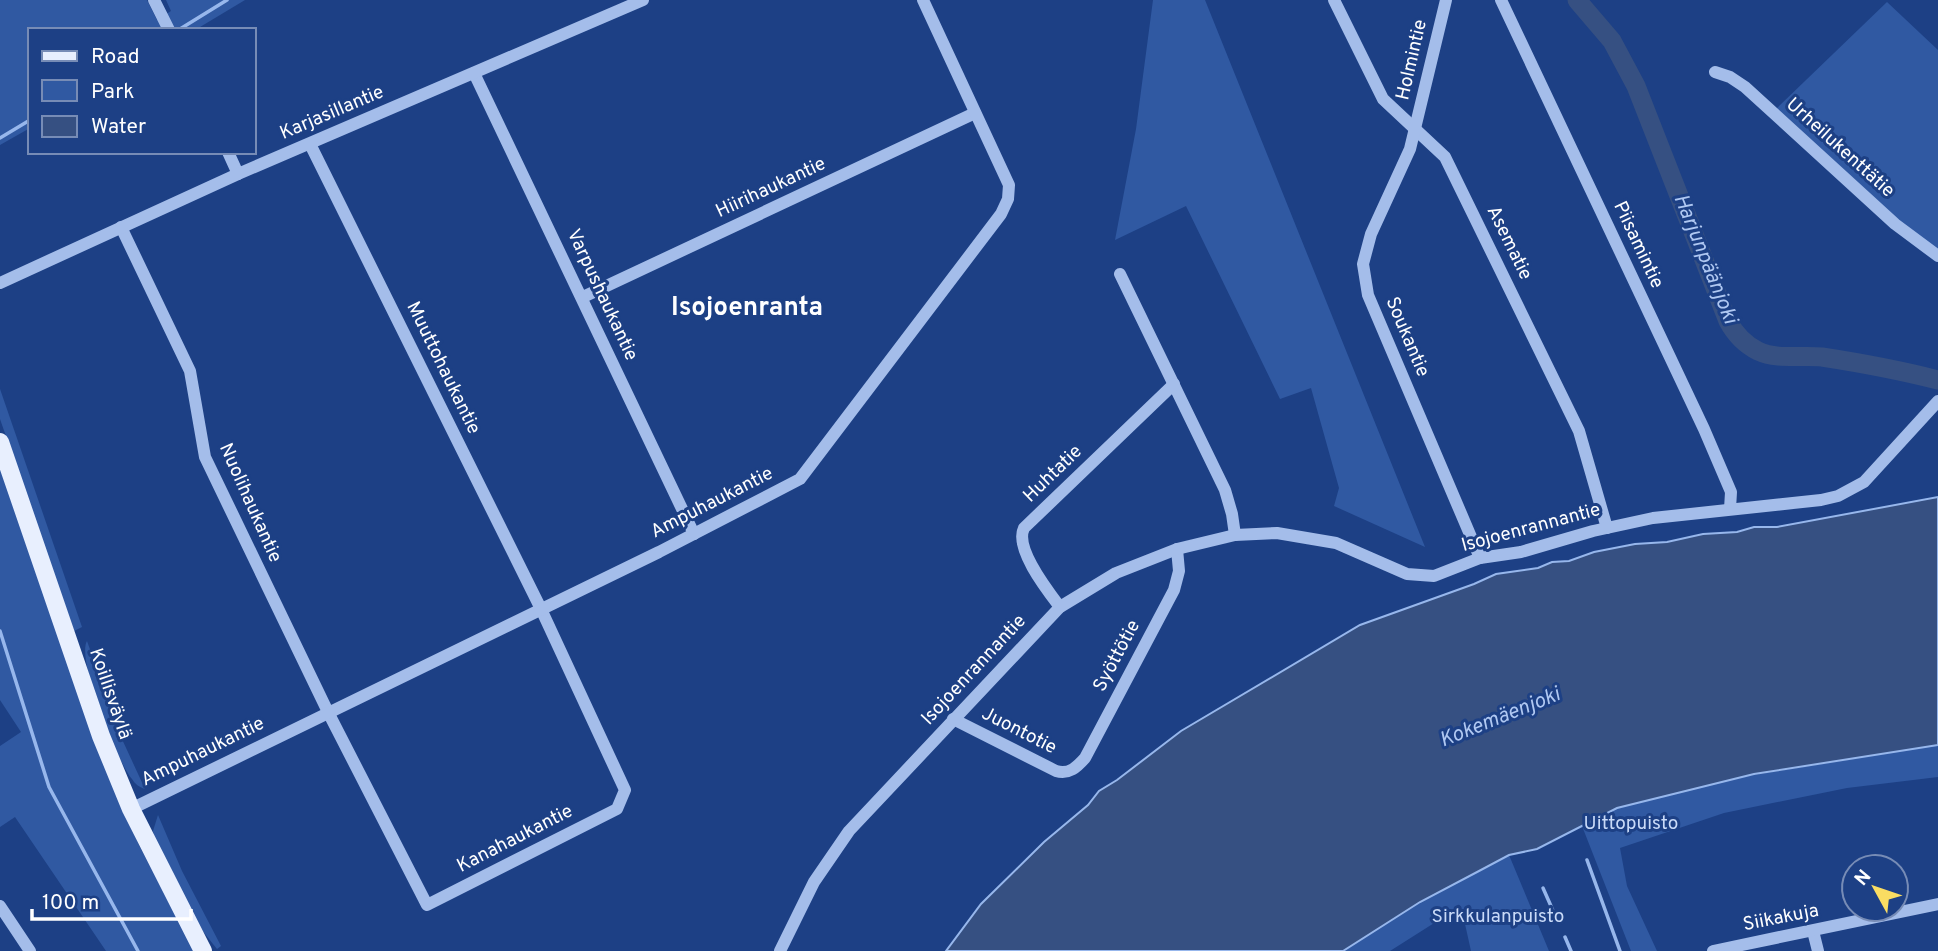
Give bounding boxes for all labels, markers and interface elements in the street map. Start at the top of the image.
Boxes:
street label: Holmintie [1391,17,1433,103]
legend [28,28,256,154]
text: Road [91,44,140,71]
text: Park [91,79,134,106]
street label: Karjasillantie [276,80,388,146]
street label: Urheilukenttätie [1781,93,1899,203]
text: Water [91,114,146,141]
street label: Hiirihaukantie [712,152,830,224]
water label: Harjunpäänjoki [1667,190,1744,330]
street label: Piisamintie [1607,197,1669,293]
street label: Asematie [1481,202,1537,284]
street label: Varpushaukantie [561,225,643,365]
district label: Isojoenranta [671,292,823,325]
street label: Soukantie [1379,293,1435,381]
street label: Muuttohaukantie [400,298,486,438]
street label: Nuolihaukantie [213,440,287,566]
street label: Huhtatie [1018,440,1088,508]
street label: Ampuhaukantie [647,462,777,544]
street label: Isojoenrannantie [1459,498,1603,558]
street label: Isojoenrannantie [916,610,1032,730]
street label: Syöttötie [1088,616,1146,696]
street label: Koillisväylä [83,645,137,743]
water label: Kokemäenjoki [1436,681,1566,754]
street label: Juontotie [977,702,1061,760]
street label: Ampuhaukantie [137,712,269,792]
street label: Kanahaukantie [453,800,577,878]
park label: Uittopuisto [1584,812,1678,836]
north arrow [1840,853,1910,923]
text: N [1850,865,1877,891]
scale bar [32,878,191,922]
text: 100 m [42,890,99,917]
street label: Siikakuja [1741,899,1821,937]
park label: Sirkkulanpuisto [1432,905,1564,929]

